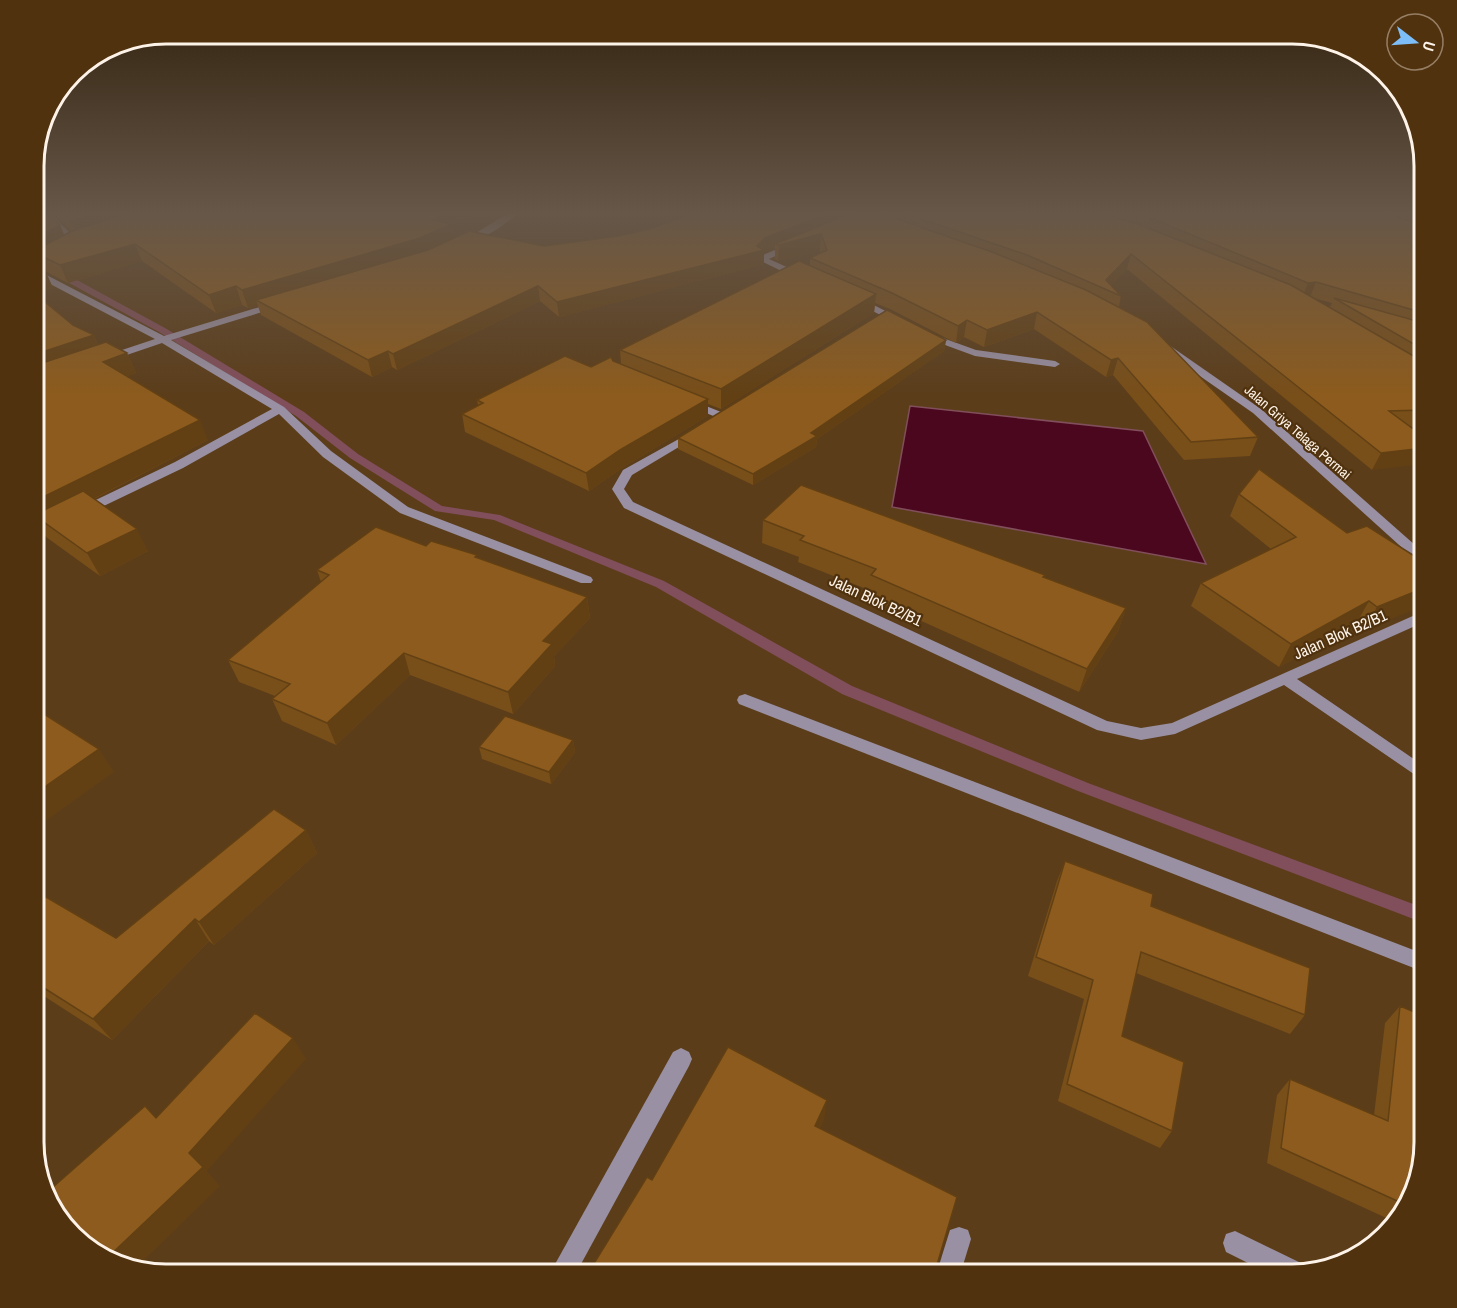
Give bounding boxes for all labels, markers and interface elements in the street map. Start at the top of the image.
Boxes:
north arrow [1385,12,1445,72]
text: U [1417,39,1441,54]
street label: Jalan Griya Telaga Permai [1241,381,1355,483]
street label: Jalan Blok B2/B1 [826,569,927,631]
street label: Jalan Blok B2/B1 [1290,603,1391,664]

